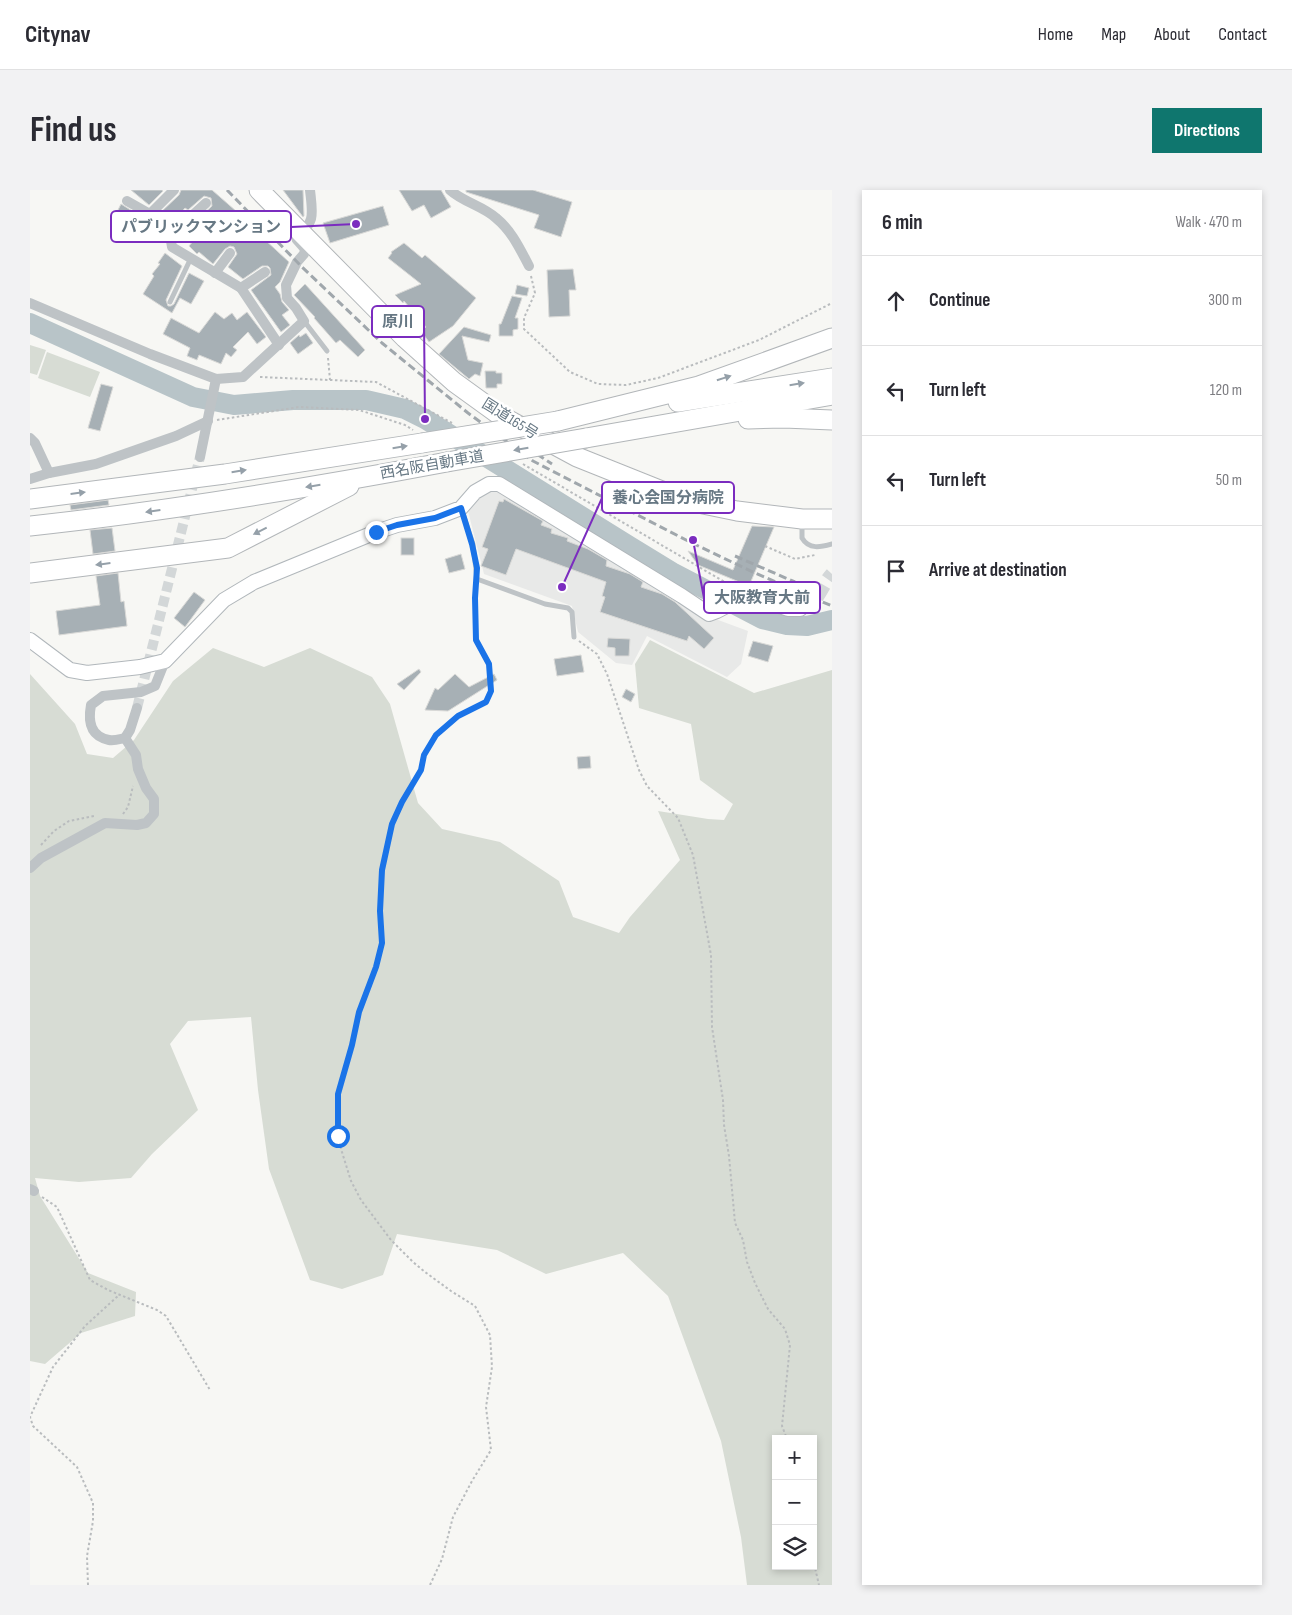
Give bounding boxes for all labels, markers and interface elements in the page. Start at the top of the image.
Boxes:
text: Citynav [25,20,91,49]
text: Home [1038,24,1073,45]
text: Map [1101,24,1126,45]
text: About [1154,24,1190,45]
text: Contact [1218,24,1267,45]
button: Directions [1152,108,1262,153]
text: Find us [30,109,117,152]
text: 6 min [882,210,923,235]
callout: パブリックマンション [111,211,291,242]
text: Walk · 470 m [1176,213,1242,232]
text: パブリックマンション [121,218,281,237]
icon: ahead [882,287,910,315]
text: Continue [929,289,990,312]
text: 300 m [1208,291,1242,310]
callout: 原川 [372,306,424,337]
text: 原川 [382,313,414,332]
one-way arrow [717,373,732,381]
icon: left [882,377,910,405]
text: Turn left [929,379,986,402]
one-way arrow [789,380,805,388]
text: 120 m [1210,381,1242,400]
street label: 国道165号 [478,394,542,444]
one-way arrow [392,442,408,450]
one-way arrow [512,445,528,453]
street label: 西名阪自動車道 [379,447,485,483]
one-way arrow [232,467,248,475]
icon: left [882,467,910,495]
text: Turn left [929,469,986,492]
text: 50 m [1216,471,1242,490]
one-way arrow [305,482,321,490]
callout: 養心会国分病院 [602,482,734,513]
one-way arrow [71,489,87,497]
text: 養心会国分病院 [612,489,724,508]
one-way arrow [144,507,160,515]
route end [365,521,388,544]
one-way arrow [253,527,267,535]
icon: arrive [882,557,910,585]
text: Arrive at destination [929,559,1067,582]
one-way arrow [94,560,110,568]
callout: 大阪教育大前 [704,582,820,613]
text: 大阪教育大前 [714,589,810,608]
route start [327,1125,350,1148]
map controls [772,1435,817,1570]
button: + [772,1435,817,1480]
button: − [772,1480,817,1525]
button: layers [772,1525,817,1570]

